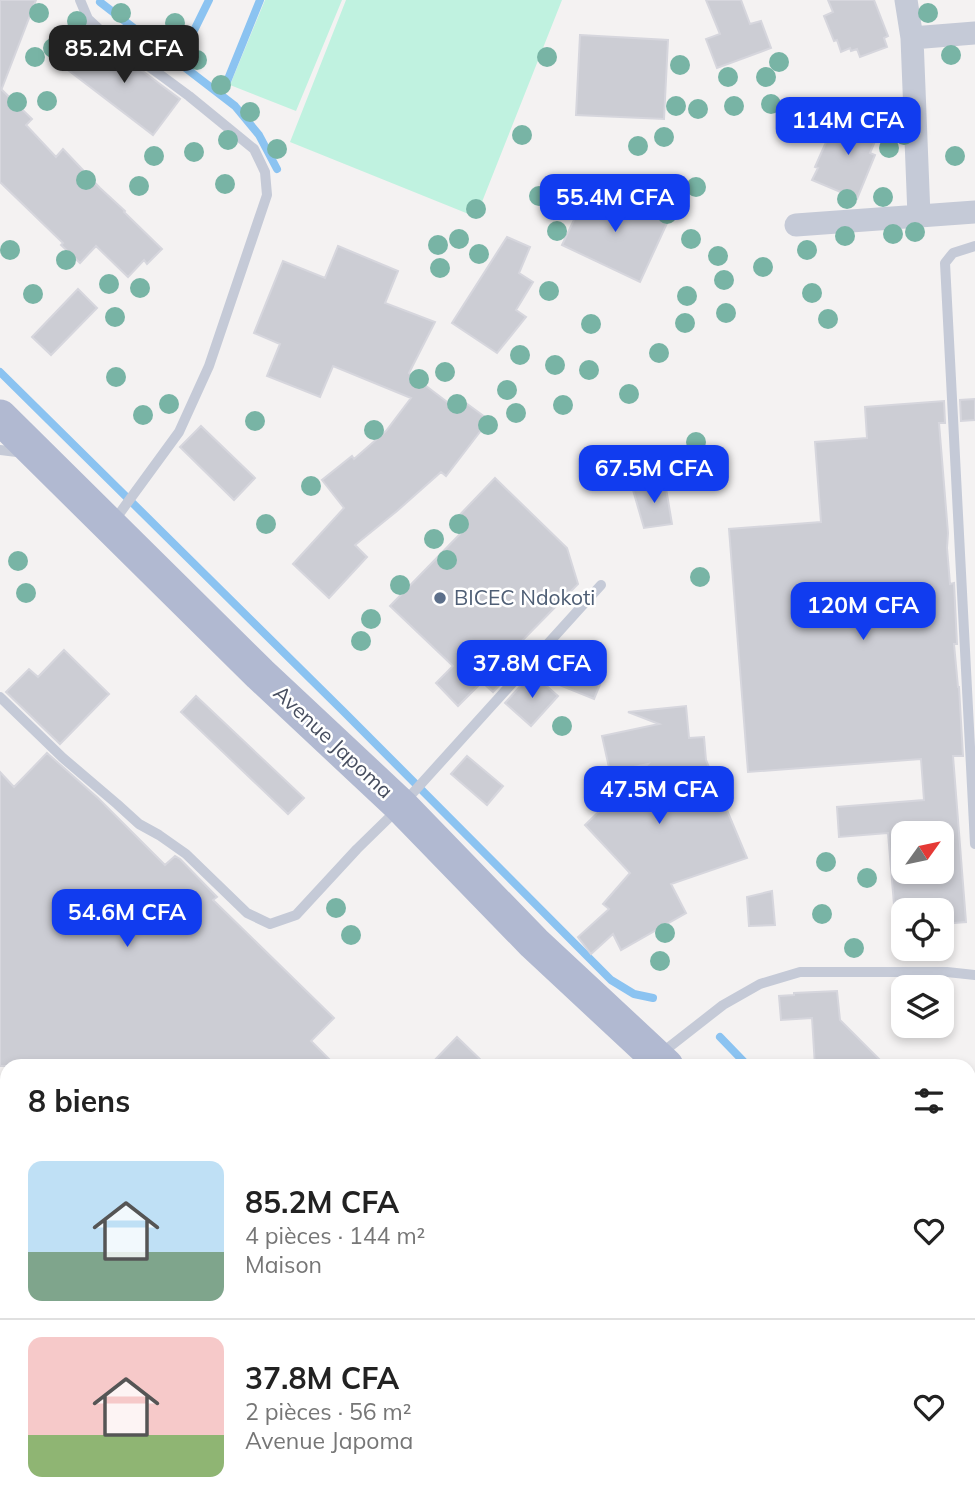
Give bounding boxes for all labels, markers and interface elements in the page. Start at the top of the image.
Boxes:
pin: 85.2M CFA [44,25,204,85]
text: 85.2M CFA [65,33,183,62]
pin: 114M CFA [776,97,920,157]
text: 114M CFA [792,105,904,134]
pin: 55.4M CFA [535,174,695,234]
text: 55.4M CFA [556,182,674,211]
pin: 67.5M CFA [574,446,734,505]
text: 67.5M CFA [595,453,713,482]
pin: 120M CFA [791,582,935,642]
place label: BICEC Ndokoti [454,584,595,610]
marker: BICEC Ndokoti [432,590,448,606]
text: 120M CFA [807,590,919,619]
pin: 37.8M CFA [452,640,612,700]
text: 37.8M CFA [473,648,591,677]
street label: Avenue Japoma [269,679,399,803]
pin: 47.5M CFA [579,766,739,826]
text: 47.5M CFA [600,774,718,803]
north arrow [891,821,954,884]
map controls [891,821,954,1038]
pin: 54.6M CFA [47,890,207,949]
text: 54.6M CFA [68,897,186,926]
button: locate [891,898,954,961]
button: layers [891,975,954,1038]
text: 8 biens [28,1082,130,1120]
icon: filters [910,1082,948,1120]
text: 85.2M CFA [245,1183,399,1221]
icon: home [84,1189,168,1273]
icon: heart [910,1212,948,1250]
text: 4 pièces · 144 m² [245,1221,425,1250]
text: Maison [245,1250,322,1279]
text: 37.8M CFA [245,1359,399,1397]
icon: home [84,1365,168,1449]
icon: heart [910,1388,948,1426]
text: 2 pièces · 56 m² [245,1397,412,1426]
text: Avenue Japoma [245,1426,413,1455]

